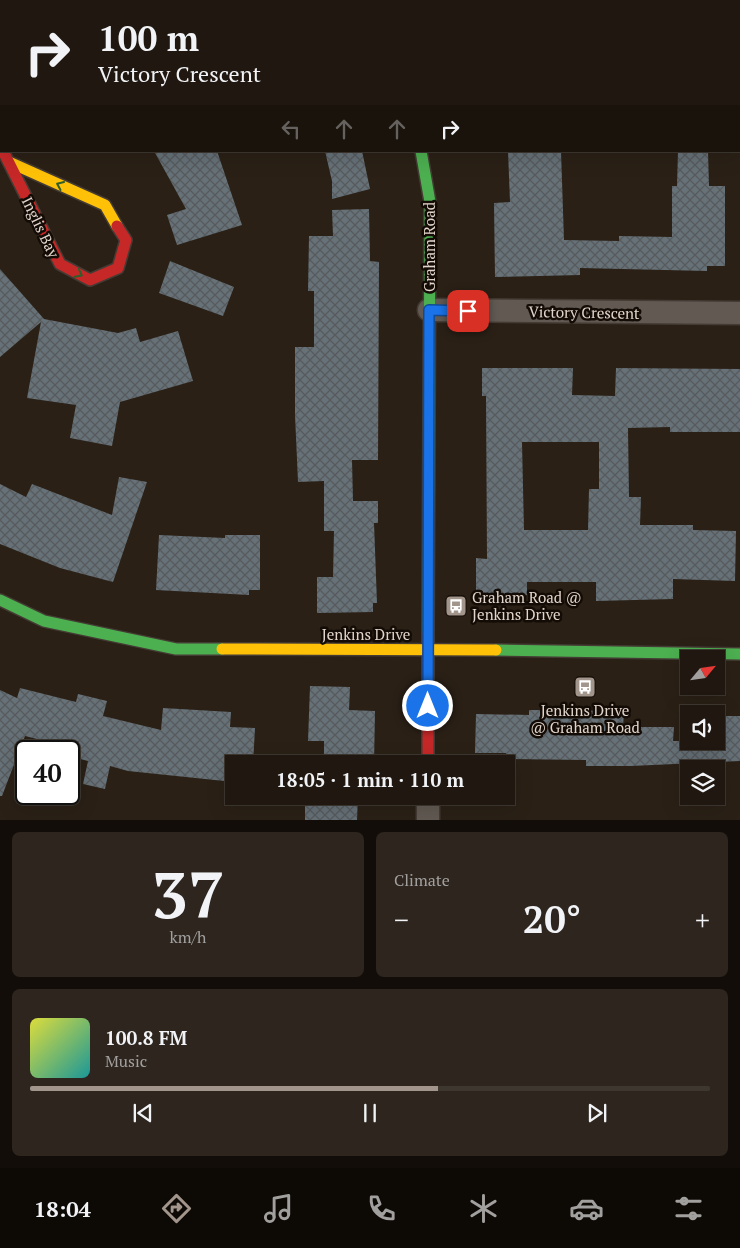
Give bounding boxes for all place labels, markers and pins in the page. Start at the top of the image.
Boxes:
pin [447,290,489,332]
place label: Graham Road @ Jenkins Drive [472,587,582,624]
bus stop icon: Graham Road @ Jenkins Drive [444,594,468,618]
bus stop icon: Jenkins Drive @ Graham Road [573,675,597,699]
place label: Jenkins Drive @ Graham Road [530,700,640,737]

